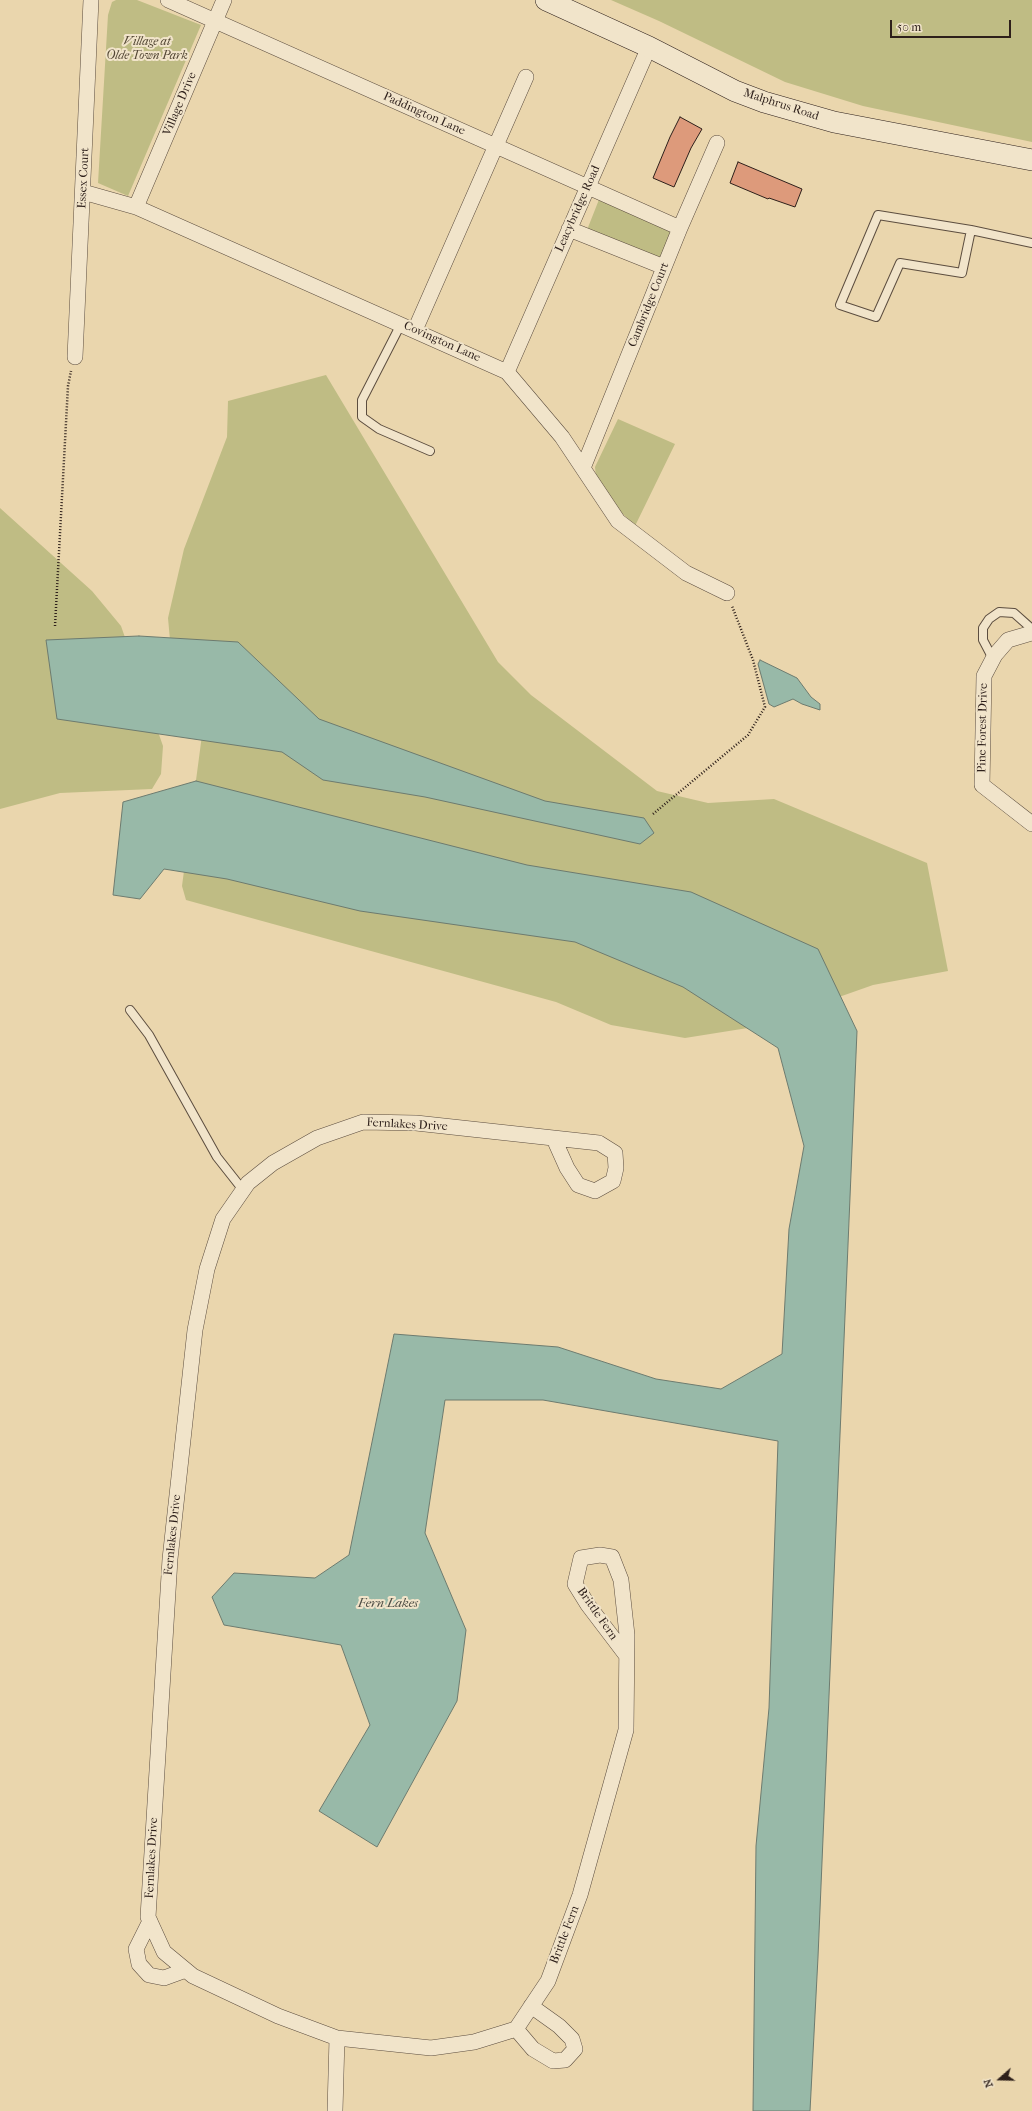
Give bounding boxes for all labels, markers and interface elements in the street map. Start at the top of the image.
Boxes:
scale bar [892,12,1013,38]
text: 50 m [897,20,921,34]
park label: Village at Olde Town Park [106,35,188,63]
street label: Village Drive [160,70,200,138]
street label: Malphrus Road [741,86,821,124]
street label: Paddington Lane [381,89,467,139]
street label: Essex Court [75,147,93,209]
street label: Leacybridge Road [552,163,604,255]
street label: Cambridge Court [625,261,673,349]
street label: Covington Lane [401,319,483,365]
street label: Pine Forest Drive [975,683,991,773]
street label: Fernlakes Drive [366,1116,448,1134]
street label: Fernlakes Drive [162,1494,184,1576]
street label: Brittle Fern [574,1585,620,1643]
water label: Fern Lakes [358,1596,418,1612]
street label: Fernlakes Drive [143,1817,161,1899]
street label: Brittle Fern [547,1904,583,1966]
north arrow [980,2059,1020,2099]
text: N [981,2077,996,2089]

